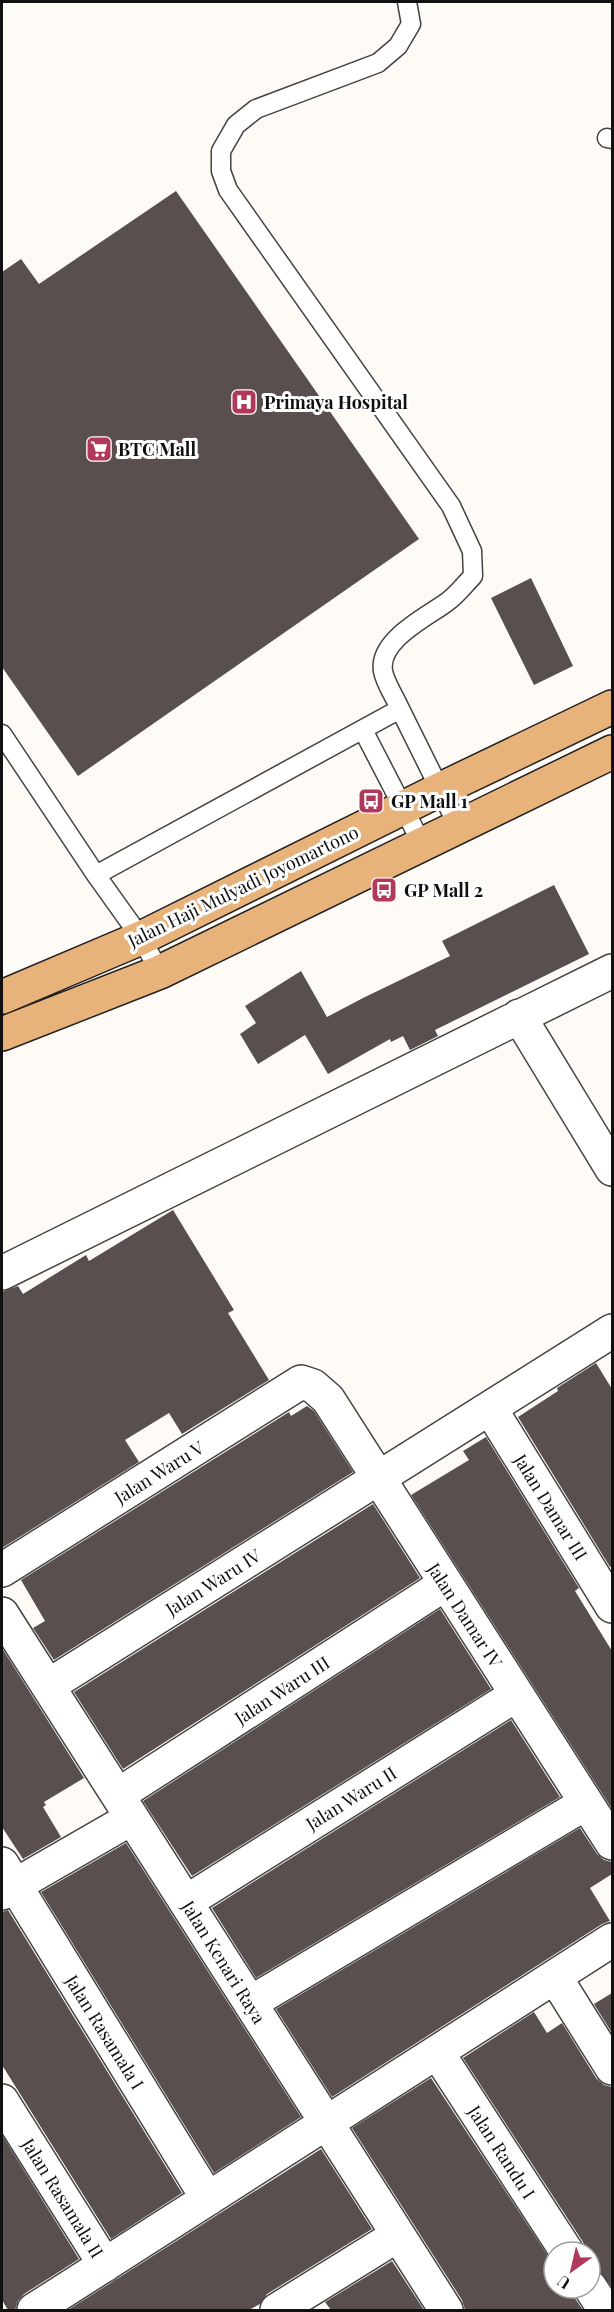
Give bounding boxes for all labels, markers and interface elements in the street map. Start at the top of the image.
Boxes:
hospital icon: Primaya Hospital [229,387,259,417]
place label: Primaya Hospital [264,390,408,414]
supermarket icon: BTC Mall [84,434,114,464]
place label: BTC Mall [118,437,196,461]
bus stop icon: GP Mall 1 [356,786,386,816]
place label: GP Mall 1 [391,789,468,813]
street label: Jalan Haji Mulyadi Joyomartono [123,820,362,953]
bus stop icon: GP Mall 2 [369,875,399,905]
place label: GP Mall 2 [404,878,483,902]
street label: Jalan Waru V [109,1435,209,1510]
street label: Jalan Damar III [508,1448,593,1565]
street label: Jalan Waru IV [160,1543,266,1621]
street label: Jalan Damar IV [422,1557,508,1672]
street label: Jalan Waru III [229,1650,334,1730]
street label: Jalan Waru II [300,1761,401,1836]
street label: Jalan Kenari Raya [176,1895,271,2028]
street label: Jalan Rasamala I [60,1969,150,2094]
street label: Jalan Randu I [462,2100,541,2203]
street label: Jalan Rasamala II [16,2133,109,2262]
north arrow [542,2240,602,2300]
text: U [553,2271,574,2295]

